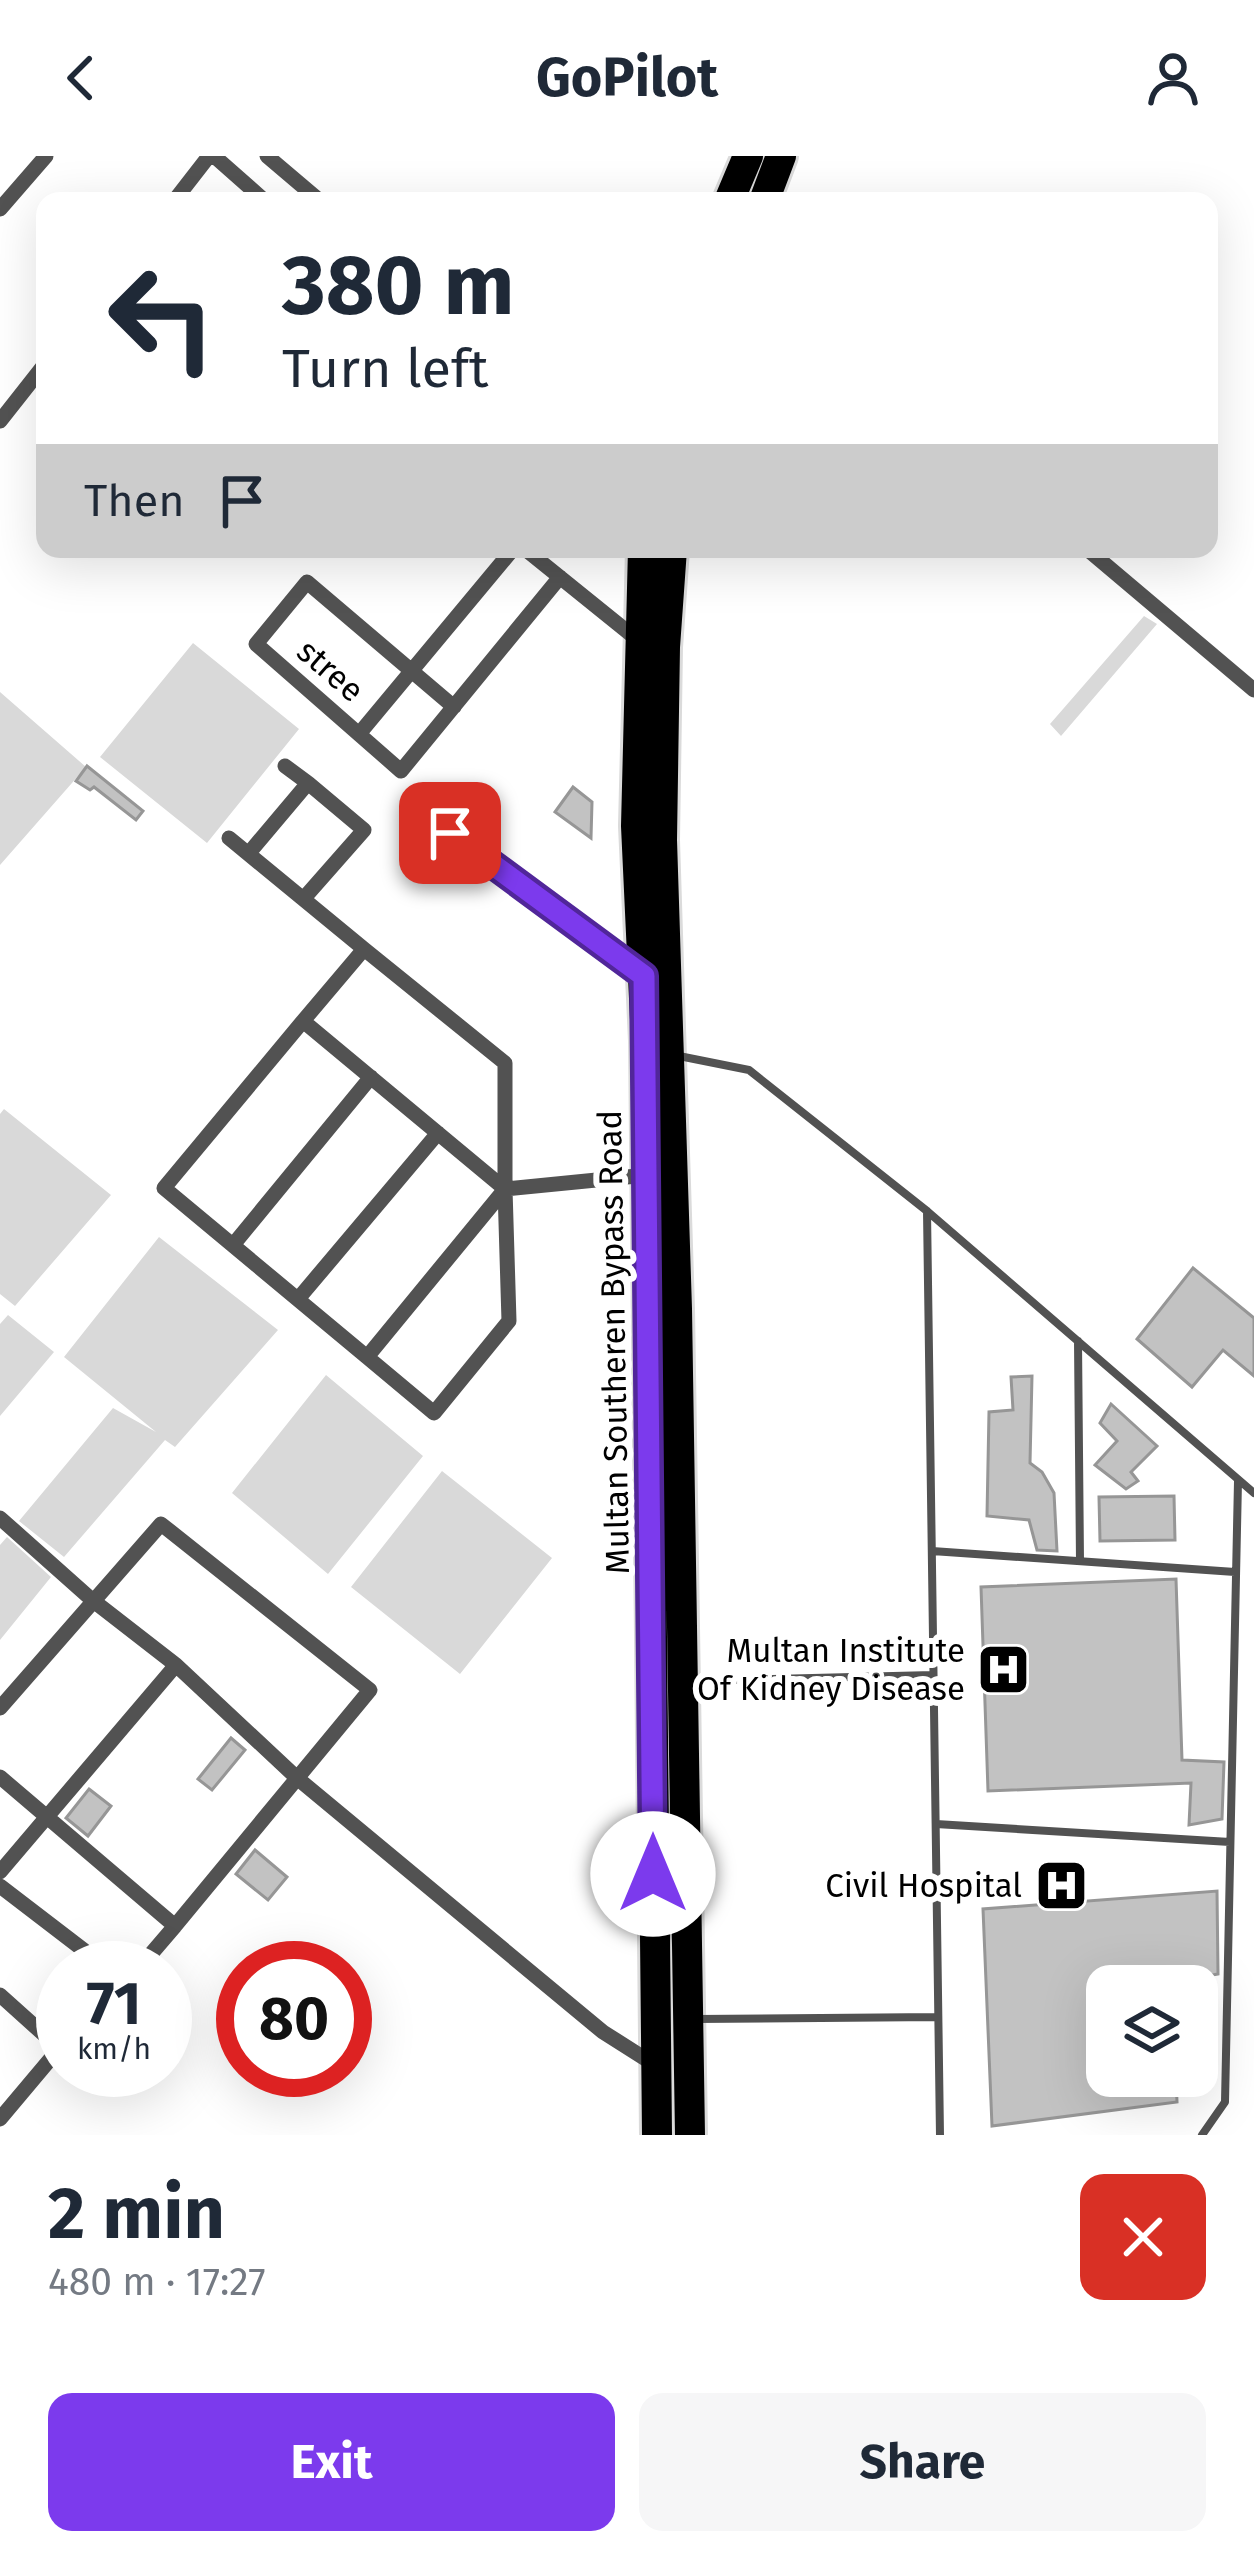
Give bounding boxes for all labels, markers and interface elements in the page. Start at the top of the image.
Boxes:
icon: back [48,45,114,111]
icon: person [1140,45,1206,111]
text: GoPilot [536,46,718,110]
text: 380 m [282,235,515,336]
icon: left [84,240,240,396]
text: Turn left [282,337,489,401]
icon: arrive [209,468,275,534]
text: Then [84,474,185,528]
street label: stree [289,631,372,710]
pin [399,782,501,884]
icon: arrive [417,800,483,866]
street label: Multan Southeren Bypass Road [590,1110,638,1574]
place label: Multan Institute Of Kidney Disease [697,1631,965,1709]
hospital icon: Multan Institute Of Kidney Disease [976,1641,1032,1697]
position arrow [590,1811,716,1937]
hospital icon: Civil Hospital [1033,1857,1089,1913]
place label: Civil Hospital [825,1866,1022,1906]
speed limit sign: 80 [216,1941,372,2097]
map controls [1086,1965,1218,2097]
button: layers [1086,1965,1218,2097]
text: 71 [86,1968,142,2040]
text: km/h [77,2031,151,2067]
text: 2 min [48,2171,225,2257]
button: close [1080,2174,1206,2300]
text: 480 m · 17:27 [48,2259,266,2305]
button: Exit [48,2393,615,2531]
button: Share [639,2393,1206,2531]

